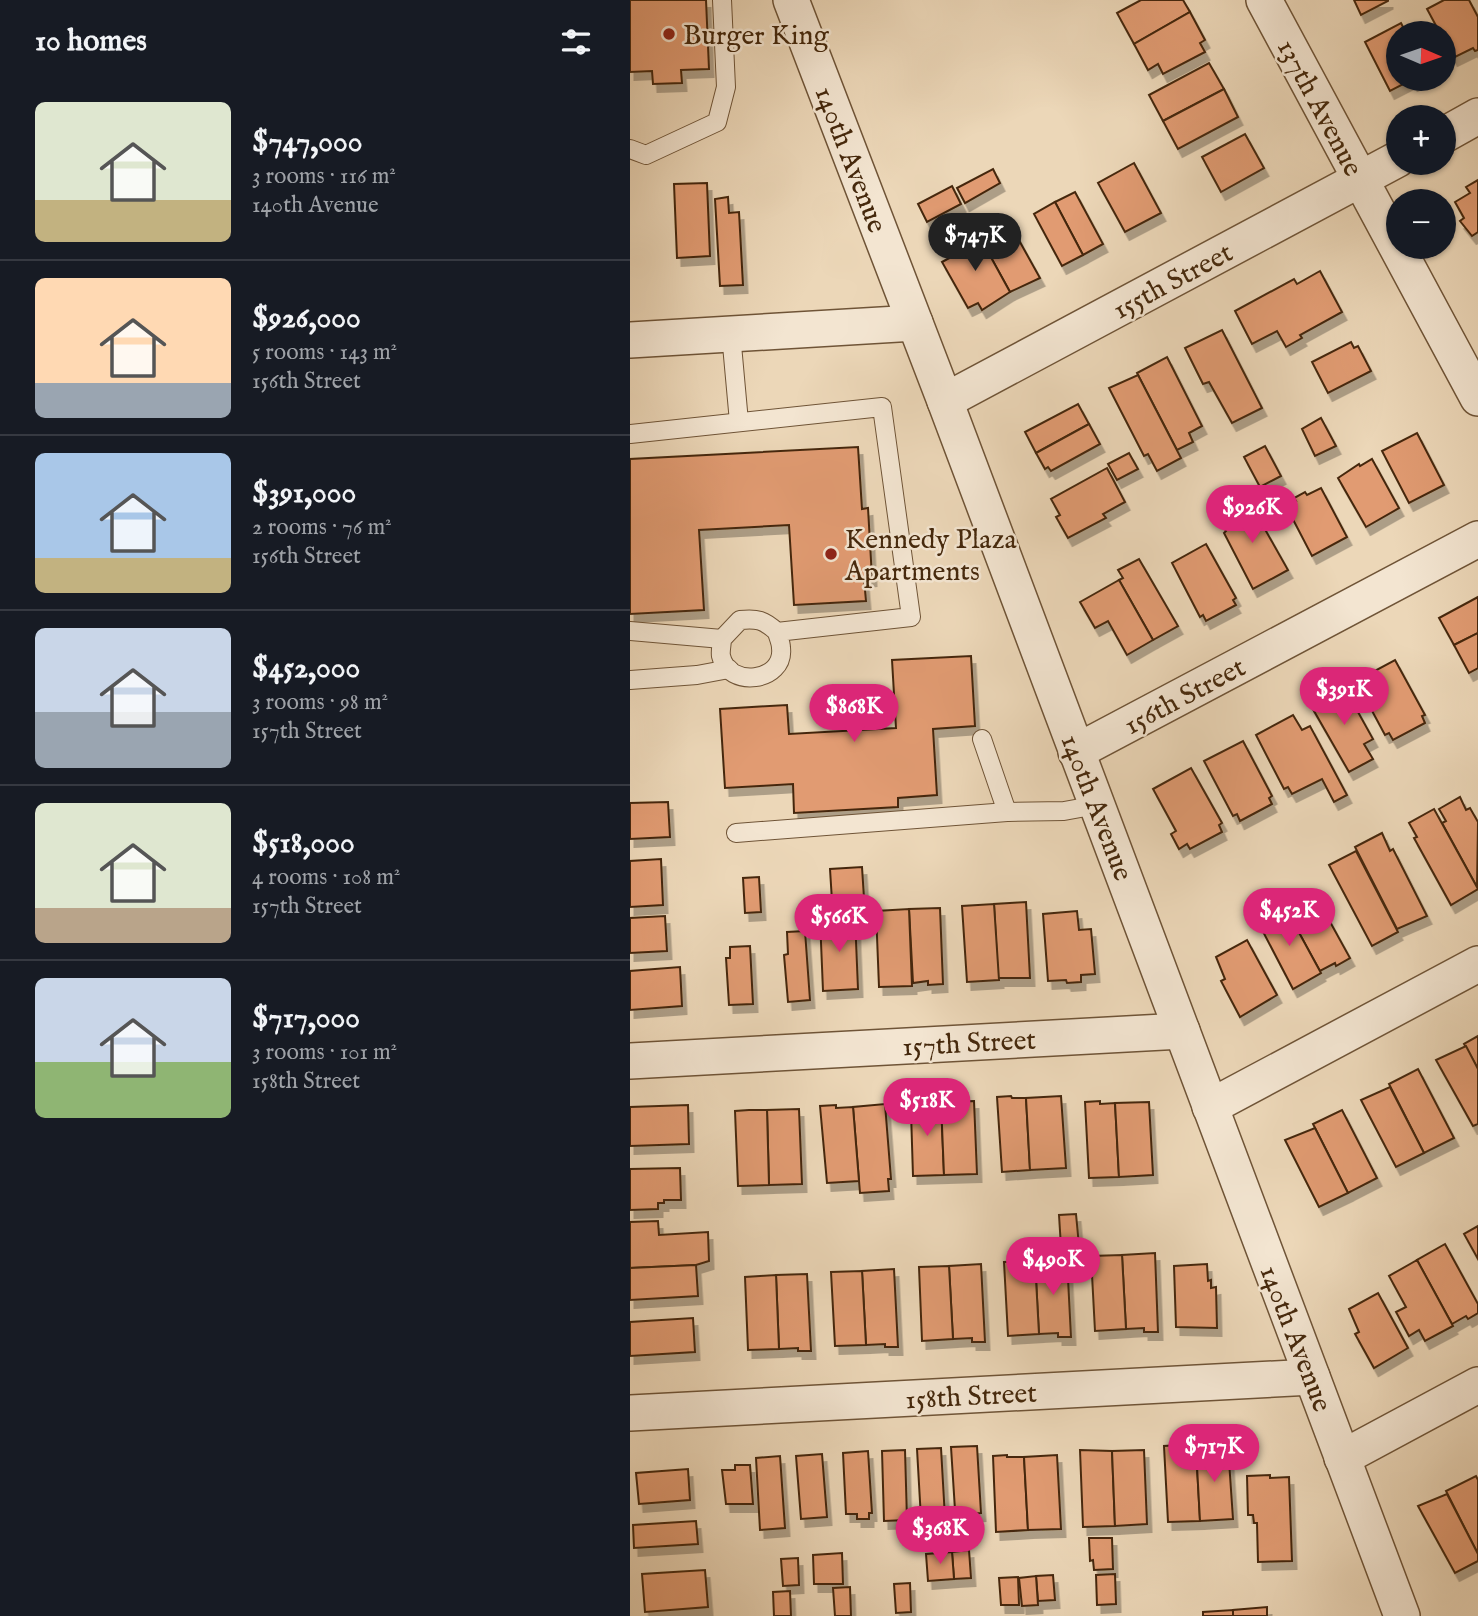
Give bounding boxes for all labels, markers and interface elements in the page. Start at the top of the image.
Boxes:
place label: Burger King [683,19,829,54]
north arrow [1386,21,1456,91]
map controls [1386,21,1456,259]
text: 10 homes [35,23,147,61]
icon: filters [557,23,595,61]
marker: Burger King [661,26,677,42]
street label: 137th Avenue [1268,34,1370,183]
street label: 140th Avenue [806,82,894,238]
button: + [1386,105,1456,175]
text: $747,000 [252,124,363,162]
icon: home [91,130,175,214]
text: 3 rooms · 116 m² [252,162,396,191]
button: − [1386,189,1456,259]
text: 140th Avenue [252,191,379,220]
pin: $747K [926,214,1024,273]
text: $747K [944,221,1006,250]
street label: 155th Street [1107,236,1240,328]
text: $926,000 [252,300,361,338]
icon: home [91,306,175,390]
text: 5 rooms · 143 m² [252,338,397,367]
text: 156th Street [252,367,361,396]
text: $391,000 [252,475,356,513]
icon: home [91,481,175,565]
pin: $926K [1203,486,1301,545]
text: $926K [1222,493,1282,522]
text: 2 rooms · 76 m² [252,513,392,542]
place label: Kennedy Plaza Apartments [844,523,1017,590]
text: 156th Street [252,542,361,571]
marker: Kennedy Plaza Apartments [823,546,839,562]
text: $452,000 [252,650,360,688]
street label: 156th Street [1118,650,1252,744]
icon: home [91,656,175,740]
pin: $391K [1295,668,1393,727]
text: $391K [1316,675,1372,704]
pin: $868K [805,684,903,744]
text: 3 rooms · 98 m² [252,688,388,717]
text: $868K [825,692,883,721]
text: 157th Street [252,717,362,746]
street label: 140th Avenue [1052,730,1140,886]
text: $518,000 [252,825,355,863]
icon: home [91,831,175,915]
text: 4 rooms · 108 m² [252,863,400,892]
pin: $452K [1240,888,1338,948]
text: 157th Street [252,892,362,921]
pin: $566K [790,894,888,954]
text: $452K [1259,896,1319,925]
text: $566K [810,902,868,931]
text: $717,000 [252,1000,360,1038]
icon: home [91,1006,175,1090]
street label: 157th Street [901,1023,1037,1065]
text: 3 rooms · 101 m² [252,1038,397,1067]
text: 158th Street [252,1067,360,1096]
pin: $518K [878,1078,976,1138]
text: $518K [899,1086,955,1115]
pin: $490K [1004,1238,1102,1297]
text: $490K [1022,1245,1084,1274]
street label: 140th Avenue [1251,1261,1339,1417]
street label: 158th Street [904,1377,1038,1418]
pin: $717K [1165,1424,1263,1484]
text: $717K [1184,1432,1244,1461]
pin: $368K [891,1506,989,1566]
text: $368K [912,1514,968,1543]

